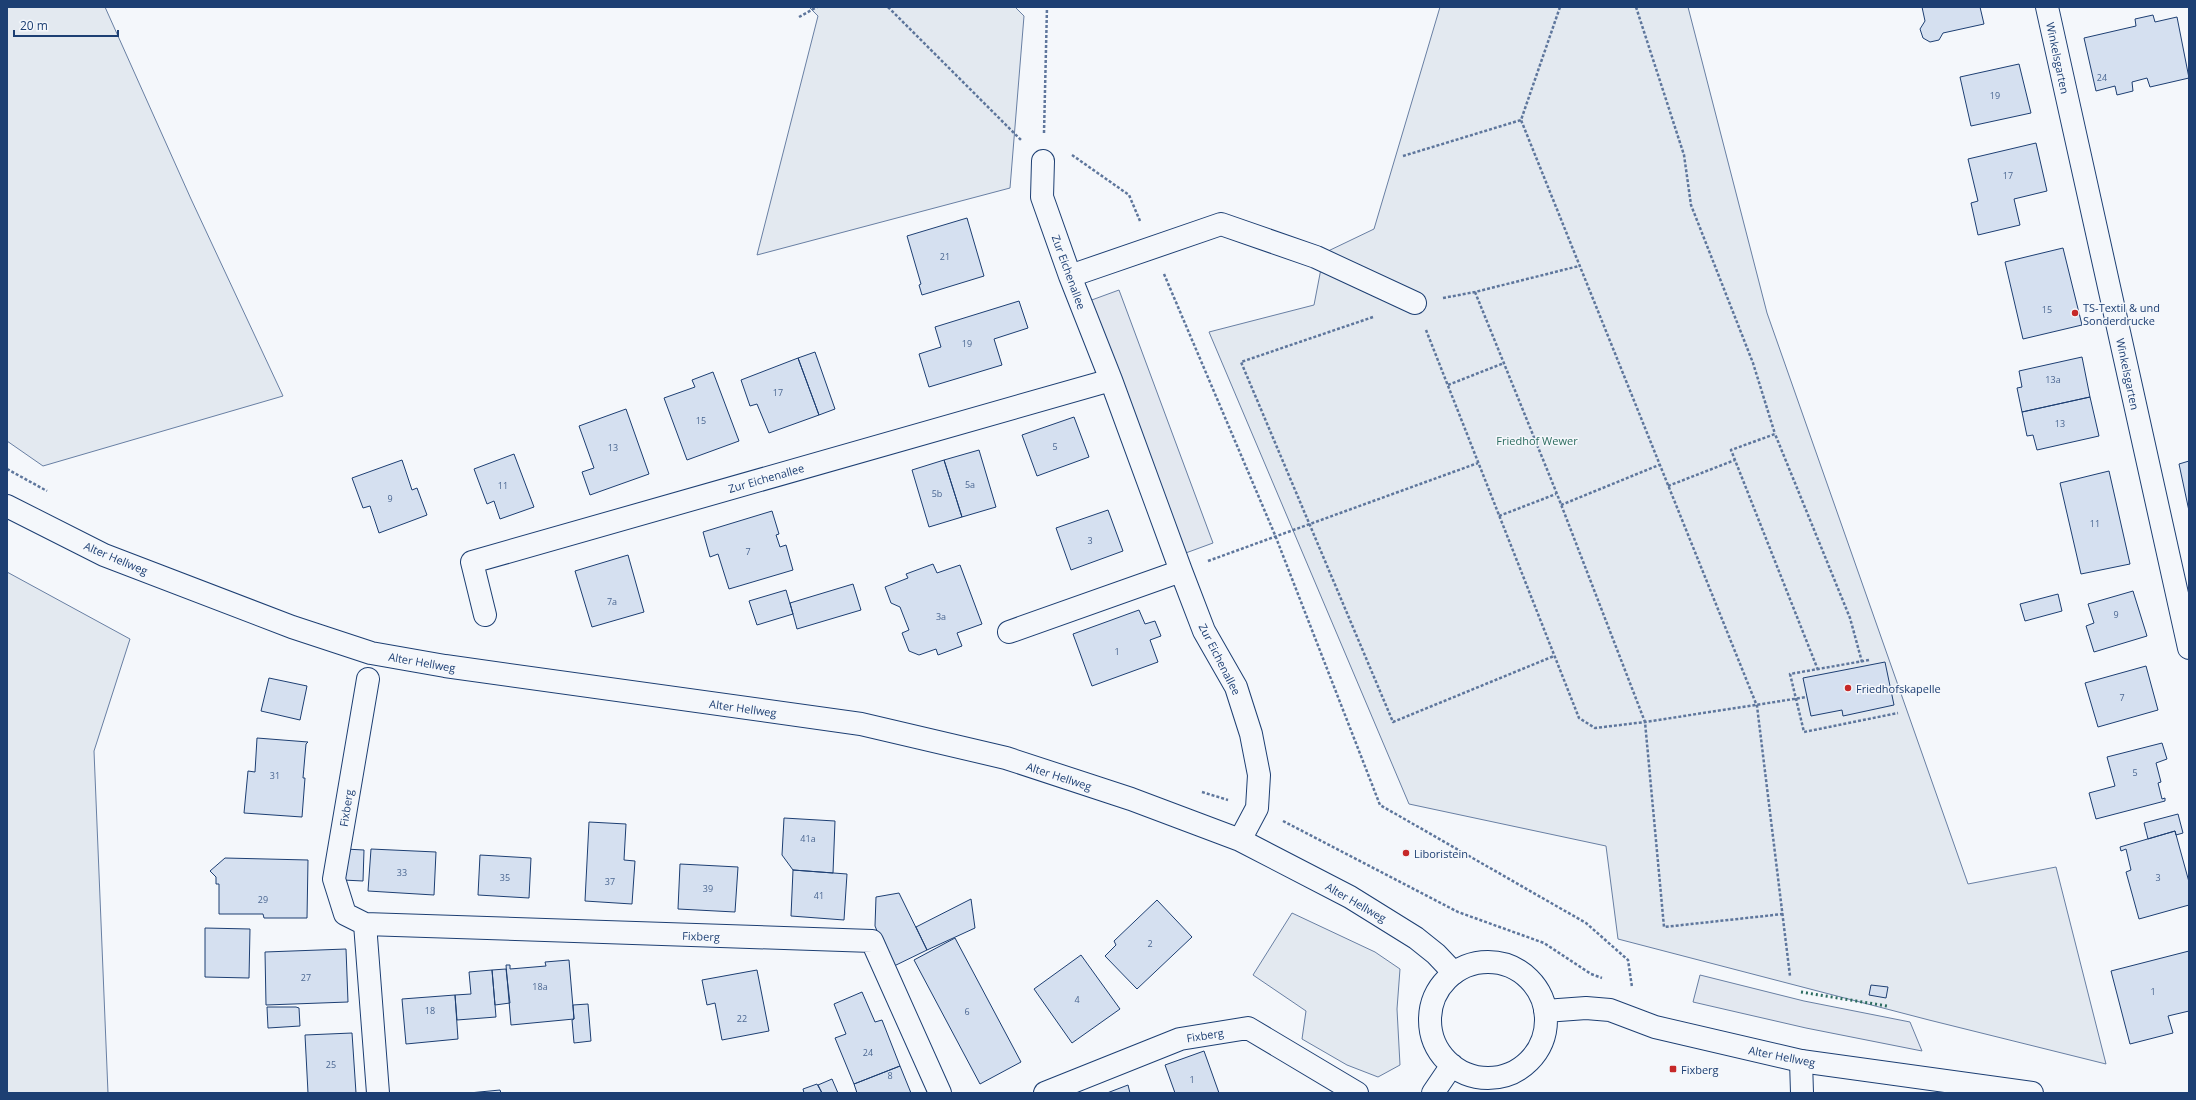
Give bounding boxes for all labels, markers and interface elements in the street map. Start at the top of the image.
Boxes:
scale bar [14,12,118,38]
text: 20 m [20,17,48,34]
street label: Winkelsgarten [2043,21,2073,95]
house number: 24 [2097,71,2107,84]
house number: 19 [1990,89,2000,102]
house number: 17 [2003,169,2013,182]
street label: Zur Eichenallee [1049,233,1089,311]
house number: 21 [940,250,950,263]
place label: TS-Textil & und Sonderdrucke [2083,300,2160,328]
house number: 15 [2042,303,2052,316]
marker: TS-Textil & und Sonderdrucke [2070,308,2080,318]
house number: 19 [962,337,972,350]
street label: Winkelsgarten [2113,337,2143,411]
house number: 13a [2045,373,2061,386]
house number: 17 [773,386,783,399]
house number: 15 [696,414,706,427]
house number: 13 [2055,417,2065,430]
park label: Friedhof Wewer [1496,433,1578,448]
house number: 5 [1052,440,1058,453]
house number: 13 [608,441,618,454]
street label: Zur Eichenallee [726,460,806,496]
house number: 5a [965,478,975,491]
house number: 11 [498,479,508,492]
house number: 5b [932,487,942,500]
house number: 9 [387,492,393,505]
house number: 11 [2090,517,2100,530]
house number: 3 [1087,534,1093,547]
street label: Alter Hellweg [82,538,150,578]
house number: 7 [745,545,751,558]
house number: 7a [607,595,617,608]
house number: 9 [2113,608,2119,621]
house number: 3a [936,610,946,623]
street label: Zur Eichenallee [1196,621,1244,697]
house number: 1 [1114,645,1120,658]
street label: Alter Hellweg [387,649,457,675]
place label: Friedhofskapelle [1856,681,1941,696]
marker: Friedhofskapelle [1843,683,1853,693]
house number: 7 [2119,691,2125,704]
street label: Alter Hellweg [708,696,778,720]
street label: Alter Hellweg [1024,758,1094,794]
house number: 5 [2132,766,2138,779]
house number: 31 [270,769,280,782]
street label: Fixberg [336,788,356,828]
house number: 41a [800,832,816,845]
place label: Liboristein [1414,846,1468,861]
marker: Liboristein [1401,848,1411,858]
house number: 33 [397,866,407,879]
house number: 35 [500,871,510,884]
house number: 3 [2155,871,2161,884]
house number: 37 [605,875,615,888]
street label: Alter Hellweg [1323,879,1389,925]
house number: 39 [703,882,713,895]
house number: 41 [814,889,824,902]
house number: 29 [258,893,268,906]
street label: Fixberg [682,928,720,944]
house number: 2 [1147,937,1153,950]
house number: 27 [301,971,311,984]
house number: 18a [532,980,548,993]
house number: 1 [2150,985,2156,998]
house number: 4 [1074,993,1080,1006]
house number: 18 [425,1004,435,1017]
house number: 6 [964,1005,970,1018]
house number: 22 [737,1012,747,1025]
street label: Fixberg [1185,1025,1225,1045]
street label: Alter Hellweg [1747,1042,1817,1070]
house number: 24 [863,1046,873,1059]
house number: 25 [326,1058,336,1071]
place label: Fixberg [1681,1062,1719,1077]
marker: Fixberg [1668,1064,1678,1074]
house number: 8 [887,1069,893,1082]
house number: 1 [1189,1073,1195,1086]

